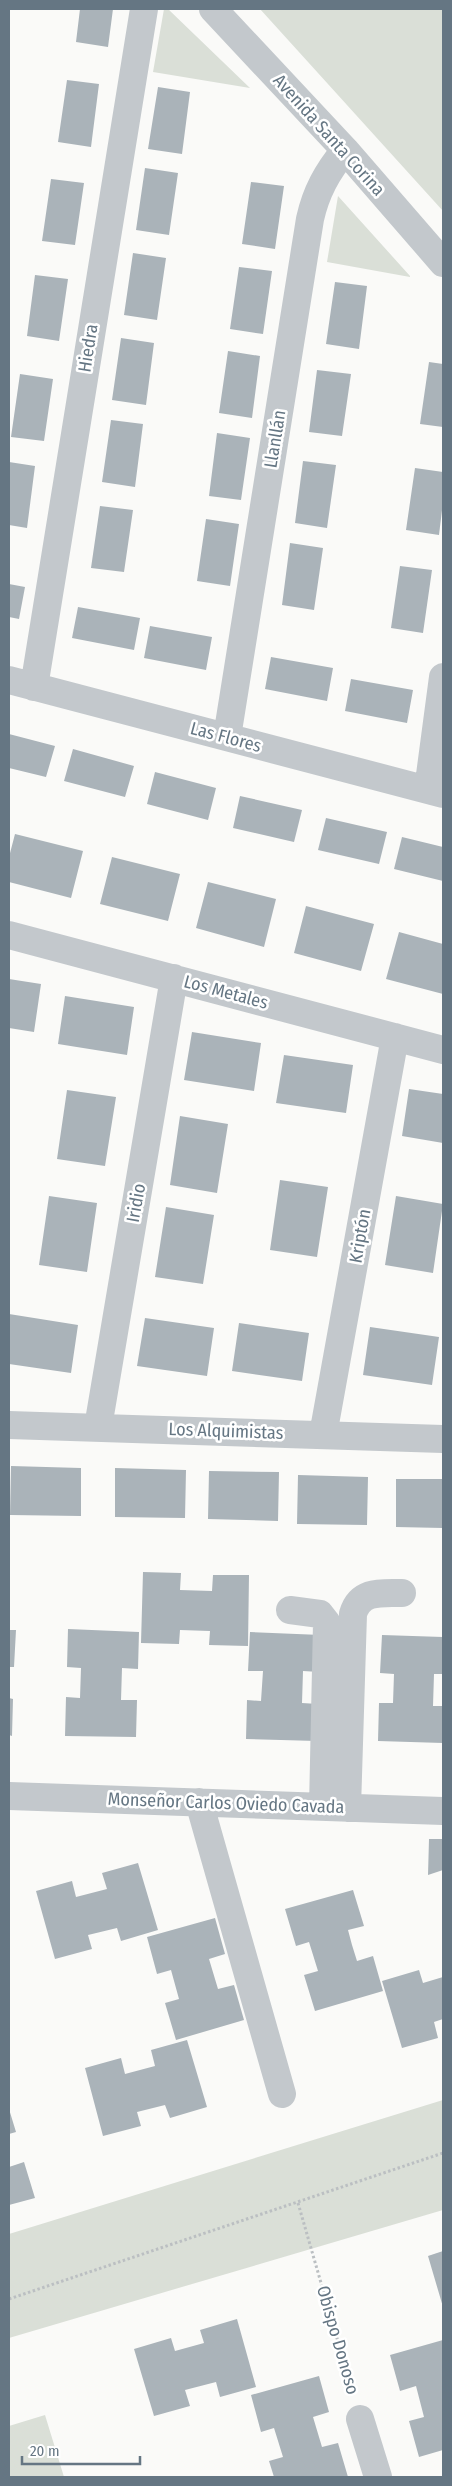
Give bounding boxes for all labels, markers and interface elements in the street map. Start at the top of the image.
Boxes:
street label: Avenida Santa Corina [268,70,390,201]
street label: Hiedra [73,322,103,374]
street label: Llanllán [260,408,290,470]
street label: Las Flores [188,717,264,757]
street label: Los Metales [181,970,271,1014]
street label: Iridio [122,1182,150,1224]
street label: Kriptón [344,1207,376,1265]
street label: Los Alquimistas [168,1418,284,1444]
street label: Monseñor Carlos Oviedo Cavada [107,1788,345,1818]
street label: Obispo Donoso [312,2283,364,2397]
scale bar [22,2434,140,2466]
text: 20 m [30,2442,60,2460]

